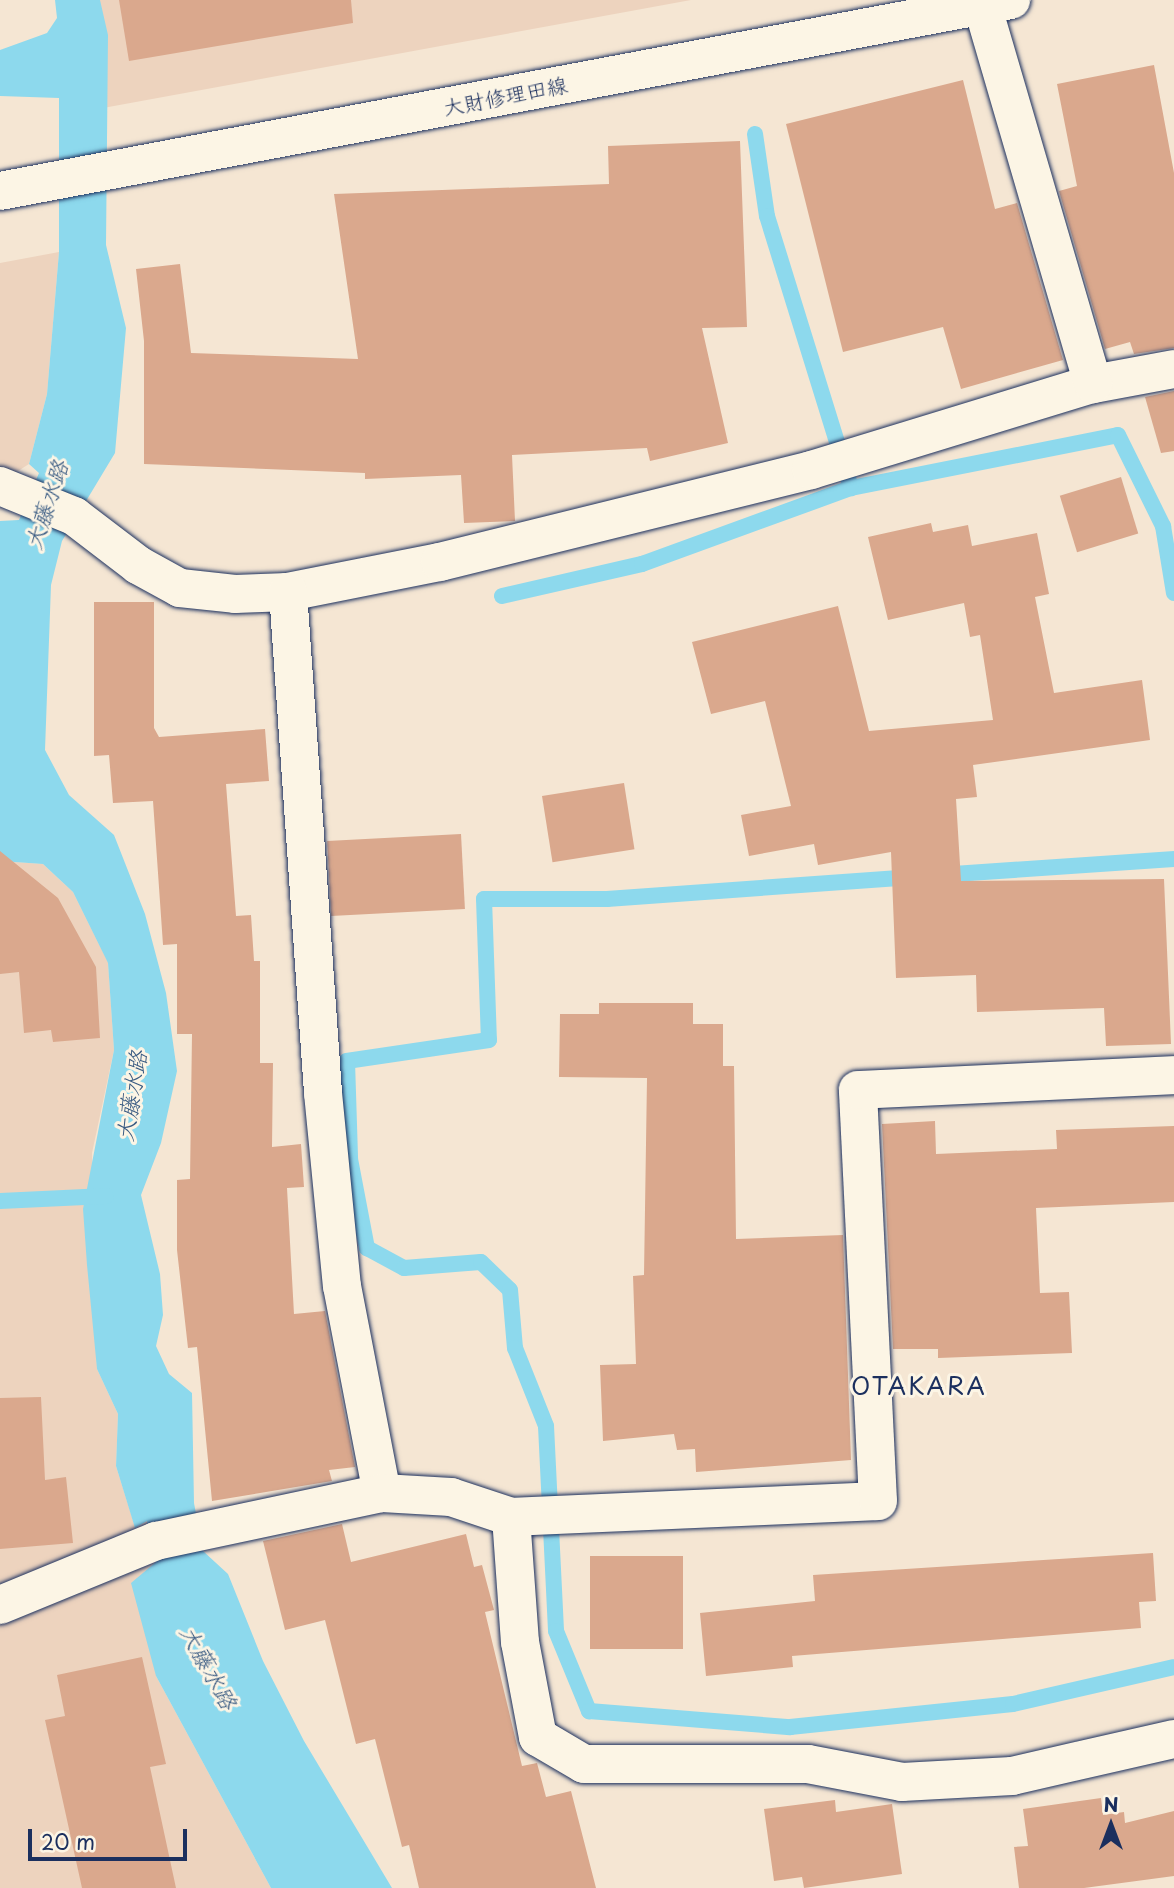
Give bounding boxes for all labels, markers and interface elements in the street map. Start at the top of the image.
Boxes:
street label: 大財修理田線 [441,71,569,119]
water label: 大藤水路 [19,457,73,553]
water label: 大藤水路 [110,1048,152,1144]
district label: OTAKARA [854,1372,984,1400]
water label: 大藤水路 [175,1620,243,1714]
north arrow [1076,1790,1146,1860]
text: N [1103,1790,1119,1818]
scale bar [32,1814,191,1858]
text: 20 m [41,1825,95,1857]

